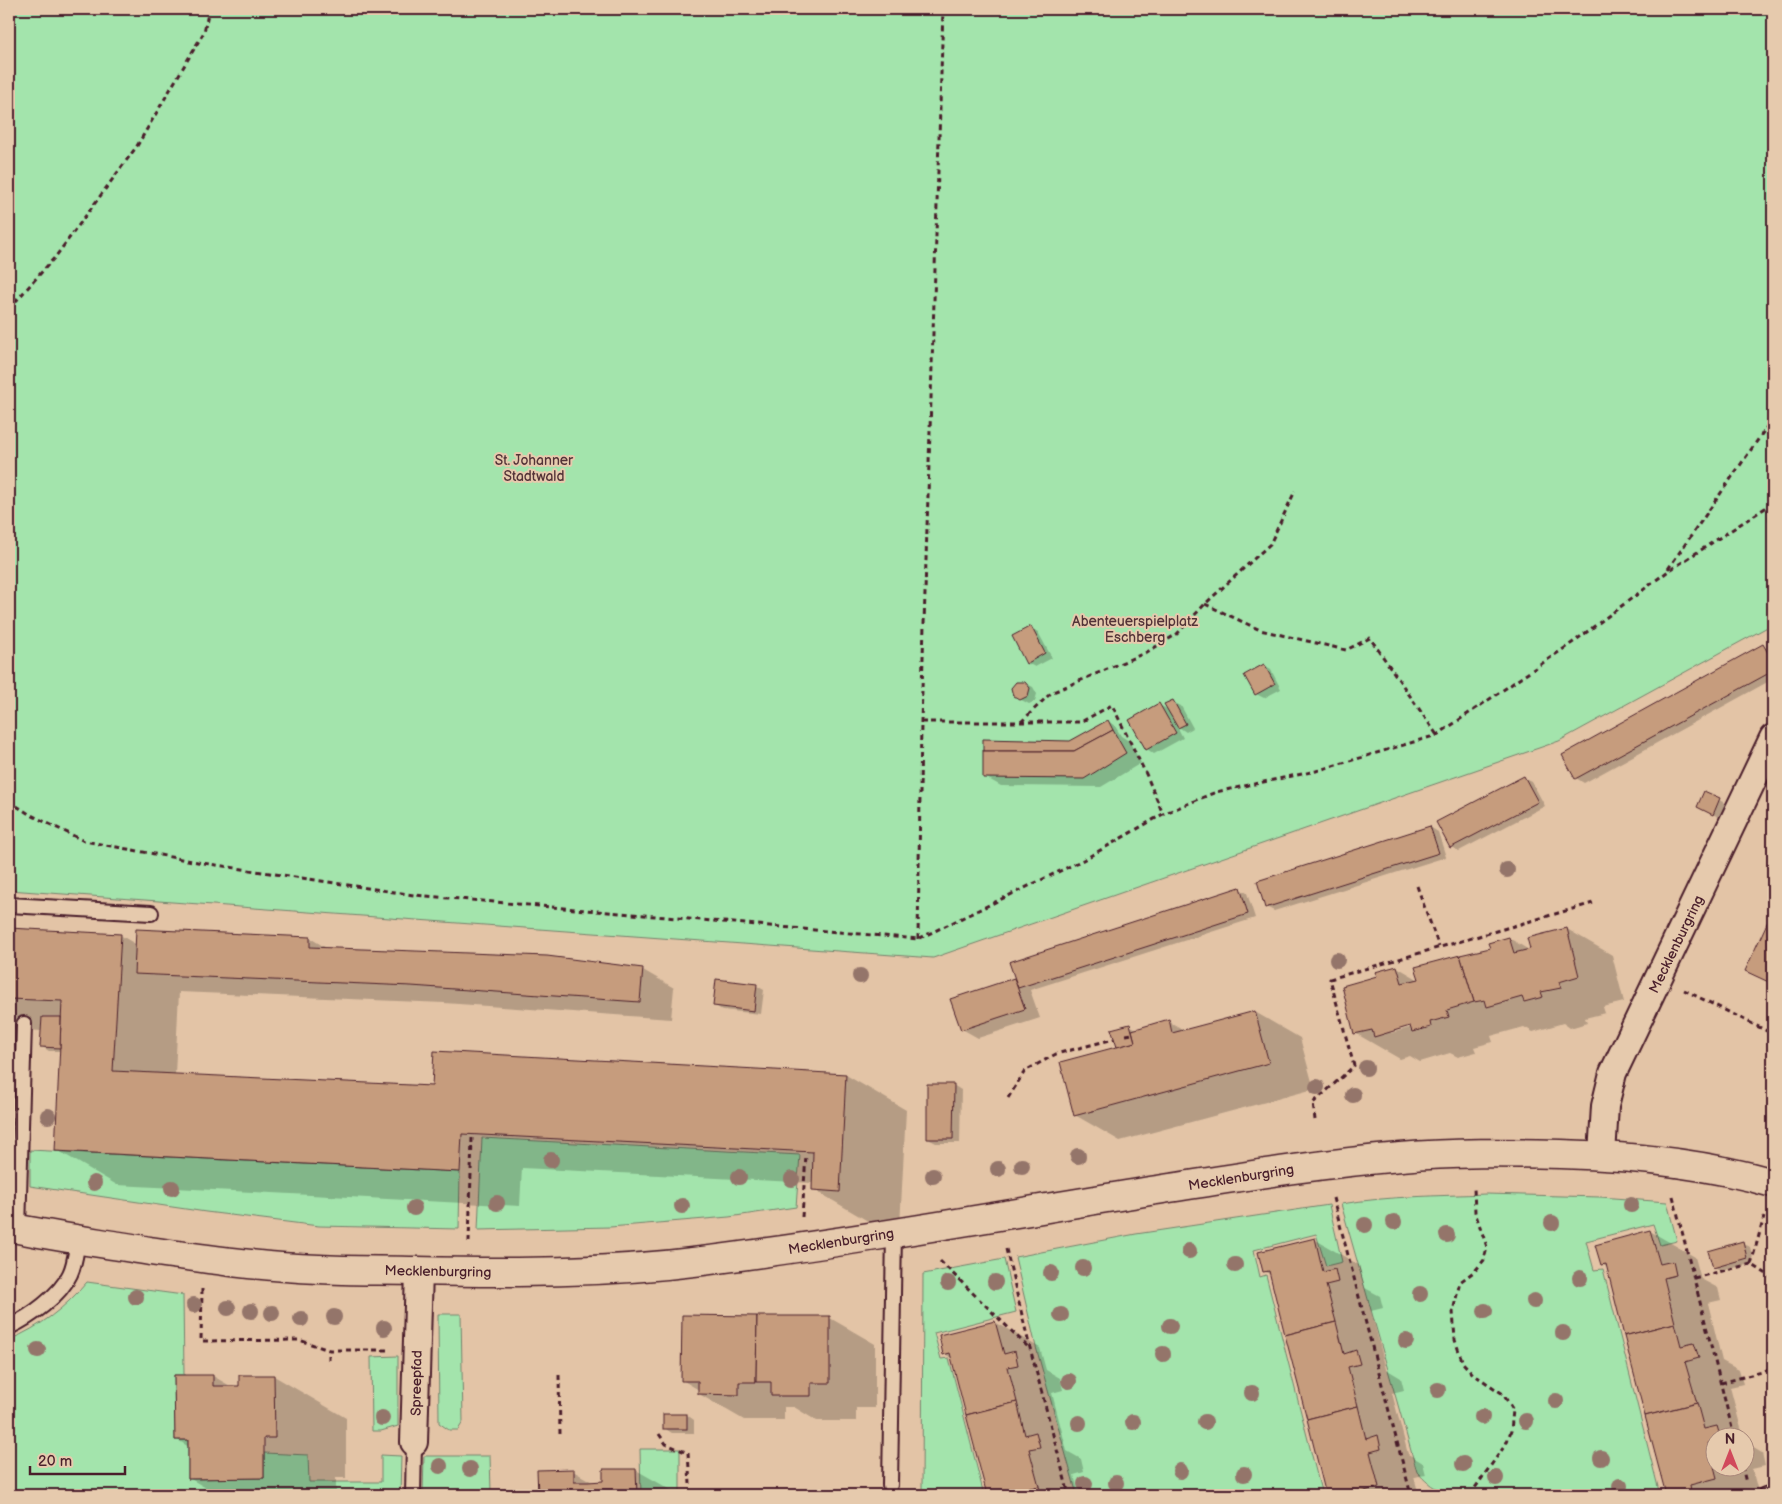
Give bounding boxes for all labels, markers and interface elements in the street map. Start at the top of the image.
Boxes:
park label: St. Johanner Stadtwald [495,452,574,485]
park label: Abenteuerspielplatz Eschberg [1072,613,1198,646]
street label: Mecklenburgring [1645,893,1707,996]
street label: Mecklenburgring [1187,1161,1295,1194]
street label: Mecklenburgring [787,1225,895,1258]
street label: Mecklenburgring [384,1262,492,1281]
street label: Spreepfad [407,1350,426,1416]
north arrow [1704,1426,1754,1476]
text: N [1725,1431,1735,1448]
scale bar [30,1444,125,1476]
text: 20 m [38,1452,72,1471]

